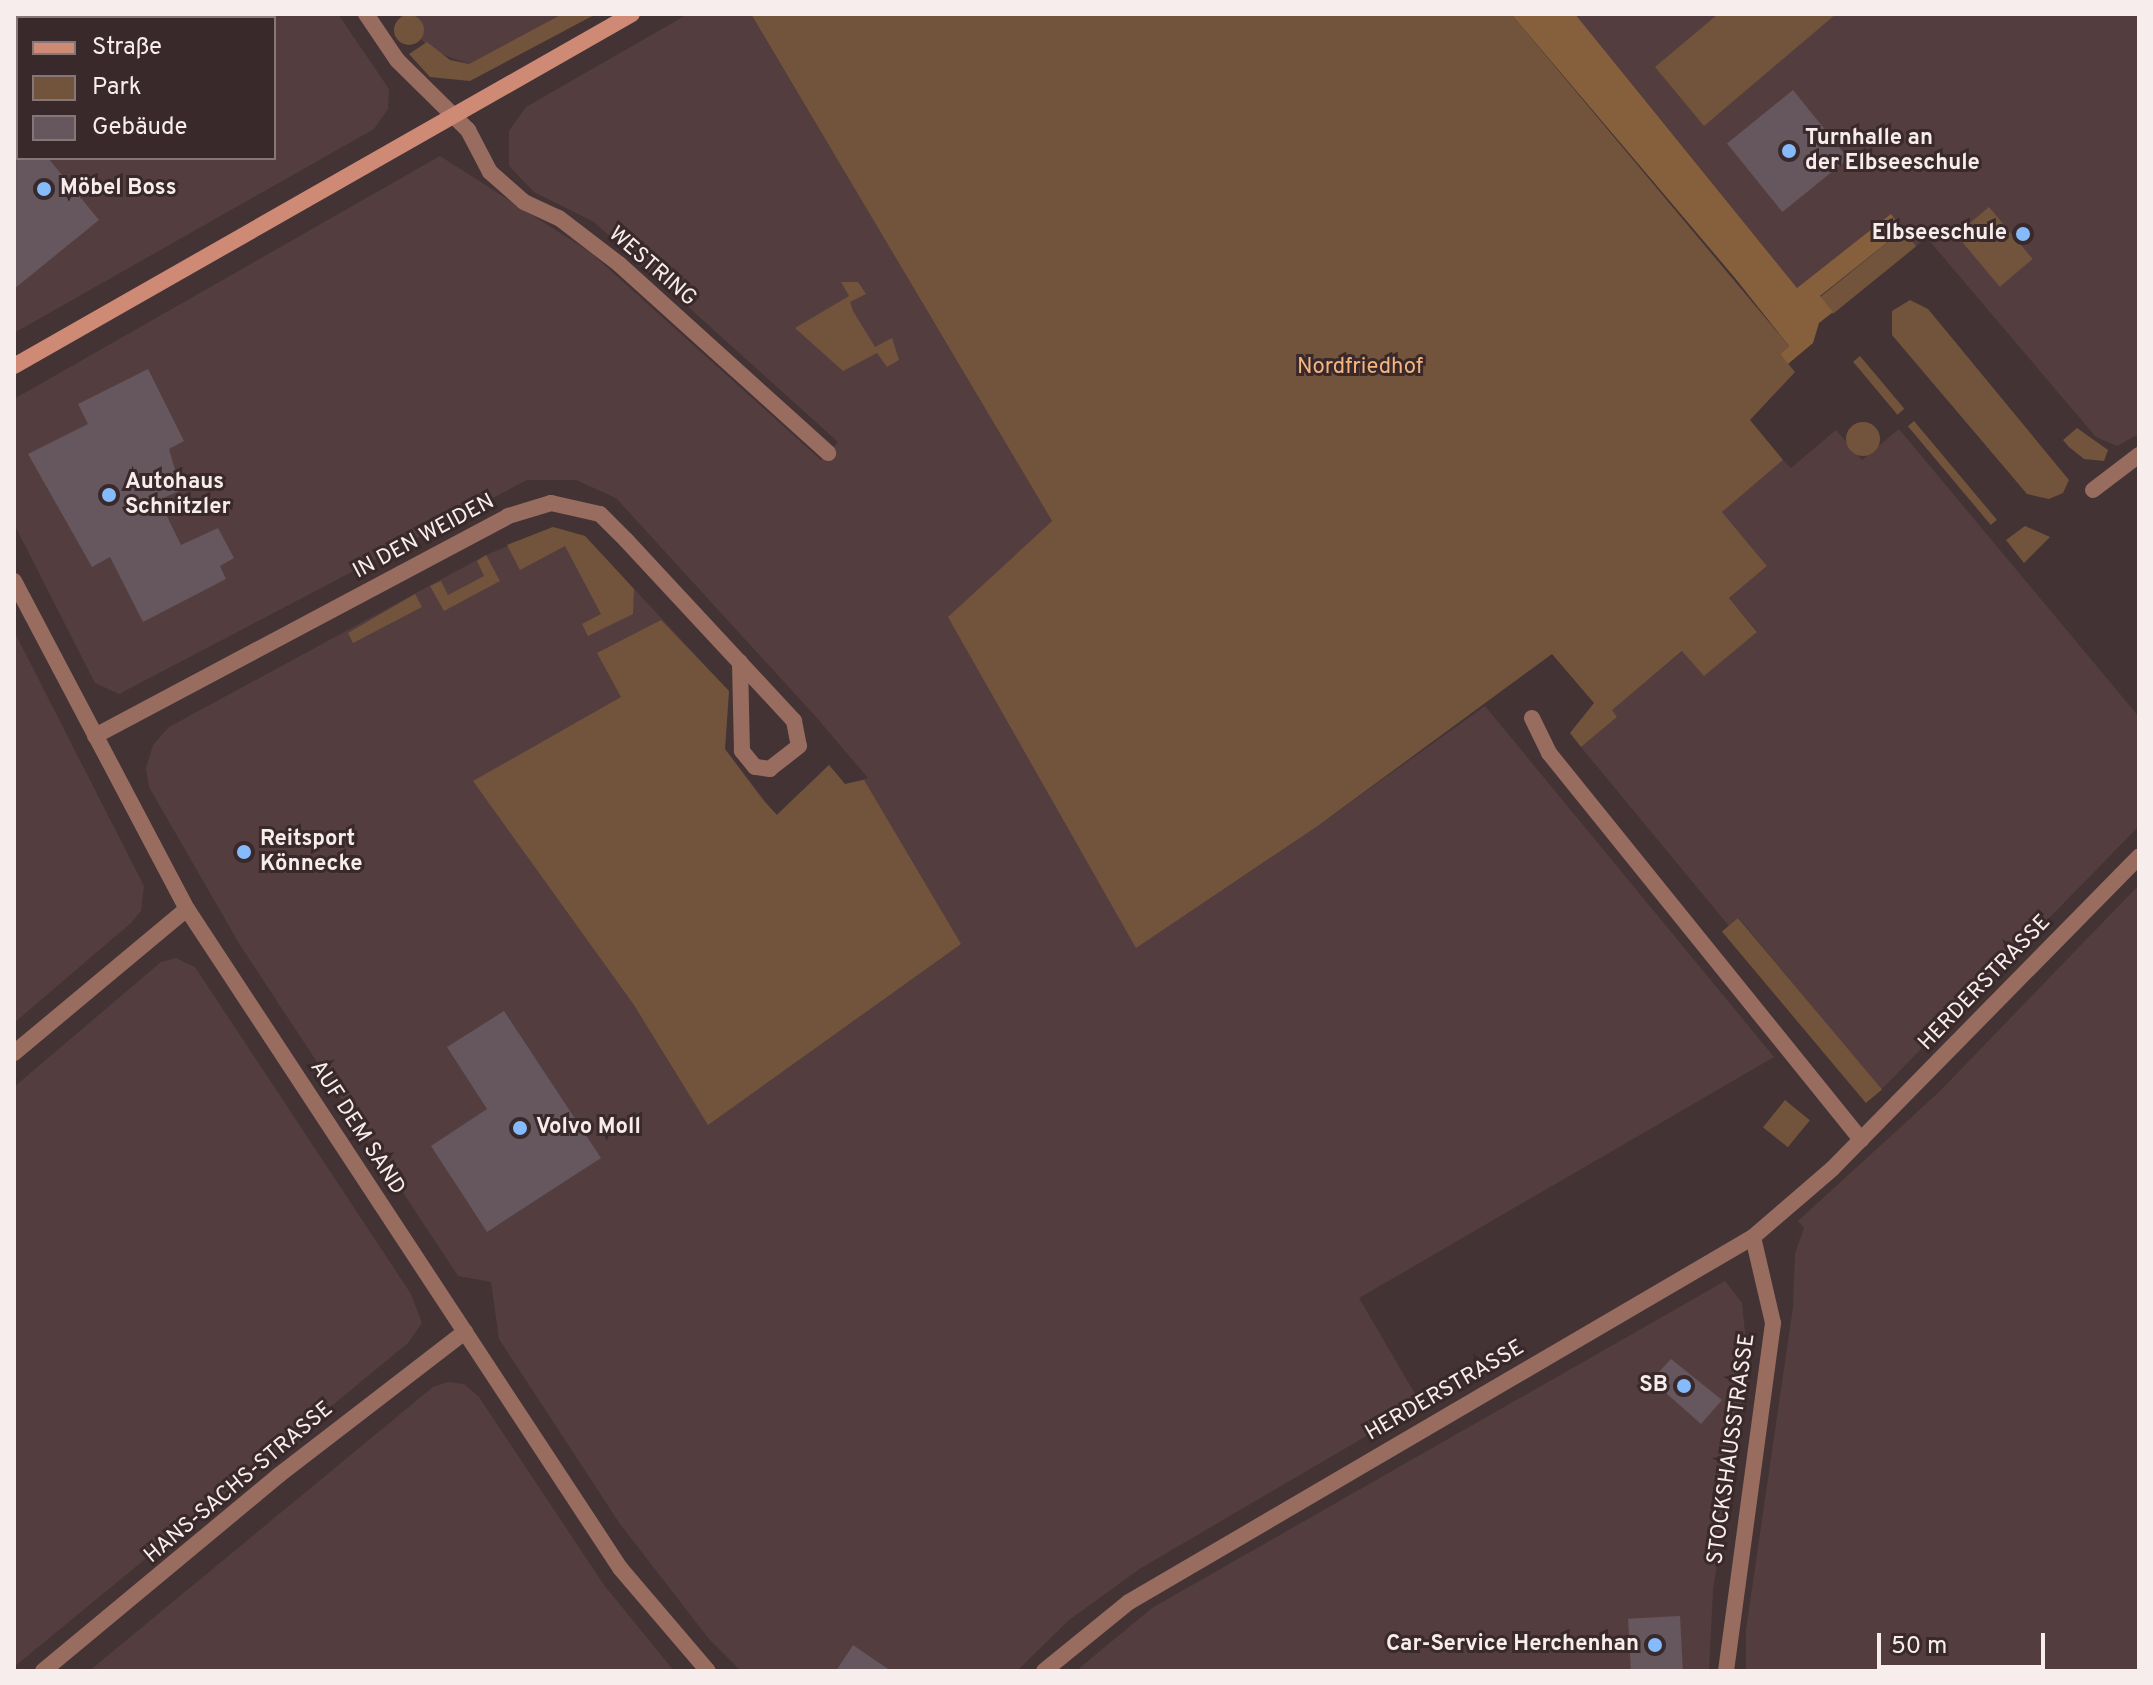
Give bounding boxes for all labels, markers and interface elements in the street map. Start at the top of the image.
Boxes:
legend [16,16,276,160]
text: Straße [92,33,162,63]
text: Park [92,73,142,103]
text: Gebäude [92,113,187,143]
place label: Turnhalle an der Elbseeschule [1805,125,1980,176]
marker: Turnhalle an der Elbseeschule [1780,142,1798,160]
place label: Möbel Boss [60,176,177,202]
marker: Möbel Boss [35,180,53,198]
place label: Elbseeschule [1872,221,2007,247]
street label: WESTRING [603,222,701,312]
marker: Elbseeschule [2014,225,2032,243]
park label: Nordfriedhof [1297,355,1423,381]
place label: Autohaus Schnitzler [125,469,231,520]
marker: Autohaus Schnitzler [100,486,118,504]
street label: IN DEN WEIDEN [349,489,499,585]
place label: Reitsport Könnecke [260,826,362,878]
marker: Reitsport Könnecke [235,843,253,861]
street label: HERDERSTRASSE [1913,910,2057,1056]
street label: AUF DEM SAND [304,1056,410,1200]
place label: Volvo Moll [536,1115,641,1141]
marker: Volvo Moll [511,1119,529,1137]
street label: STOCKSHAUSSTRASSE [1703,1332,1761,1566]
street label: HERDERSTRASSE [1361,1335,1529,1447]
place label: SB [1639,1373,1668,1399]
marker: SB [1675,1377,1693,1395]
street label: HANS-SACHS-STRASSE [139,1396,339,1570]
scale bar [1881,1617,2049,1667]
place label: Car-Service Herchenhan [1386,1632,1639,1658]
text: 50 m [1891,1632,1947,1662]
marker: Car-Service Herchenhan [1646,1636,1664,1654]

